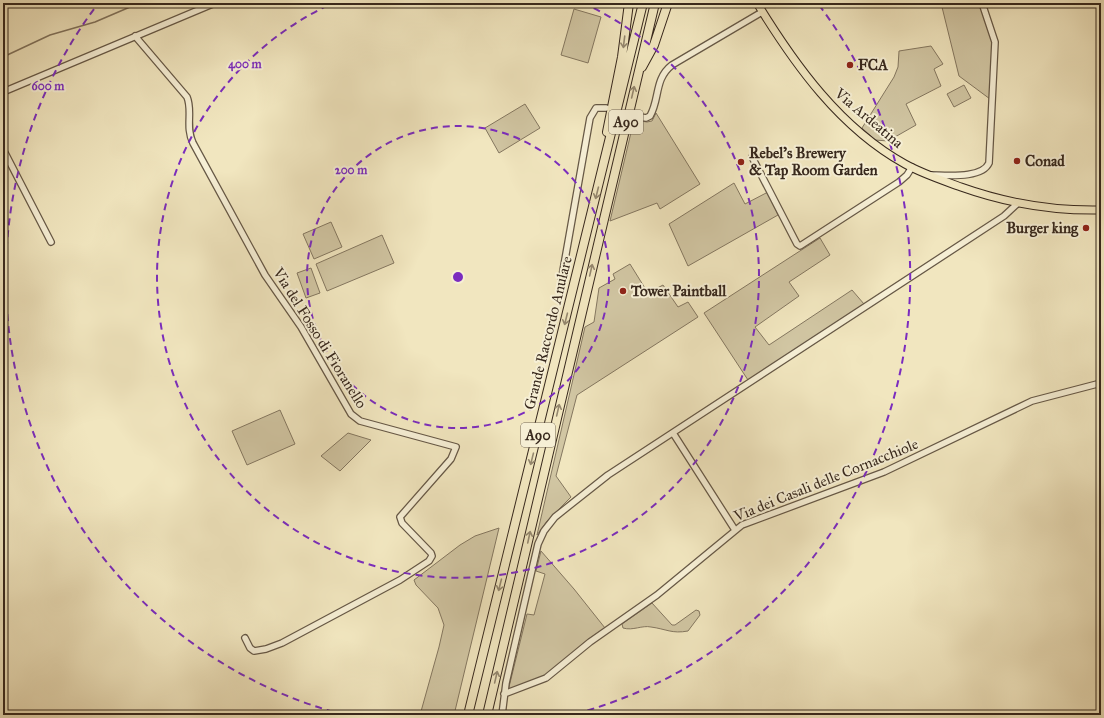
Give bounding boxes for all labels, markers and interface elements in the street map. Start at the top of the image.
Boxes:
one-way arrow [620,35,628,48]
place label: FCA [858,56,889,74]
text: 400 m [228,57,263,72]
marker: FCA [845,60,855,70]
text: 600 m [32,79,65,93]
street label: Via Ardeatina [830,84,907,152]
one-way arrow [630,86,638,99]
road number: A90 [609,110,643,134]
place label: Rebel's Brewery & Tap Room Garden [749,144,879,180]
place label: Conad [1025,152,1065,170]
marker: Conad [1012,156,1022,166]
marker: Rebel's Brewery & Tap Room Garden [736,157,746,167]
text: 200 m [335,163,368,177]
one-way arrow [593,186,600,199]
place label: Burger king [1006,219,1079,238]
marker: Burger king [1081,223,1091,233]
street label: Grande Raccordo Anulare [520,254,576,412]
street label: Via del Fosso di Fioranello [269,263,371,412]
one-way arrow [588,264,595,277]
centre of rings [451,270,465,284]
place label: Tower Paintball [630,282,727,300]
marker: Tower Paintball [618,286,628,296]
one-way arrow [562,312,569,325]
one-way arrow [555,404,563,417]
road number: A90 [521,423,555,447]
street label: Via dei Casali delle Cornacchiole [730,435,921,526]
one-way arrow [527,452,535,465]
one-way arrow [525,531,533,544]
one-way arrow [496,578,504,591]
one-way arrow [493,671,501,684]

